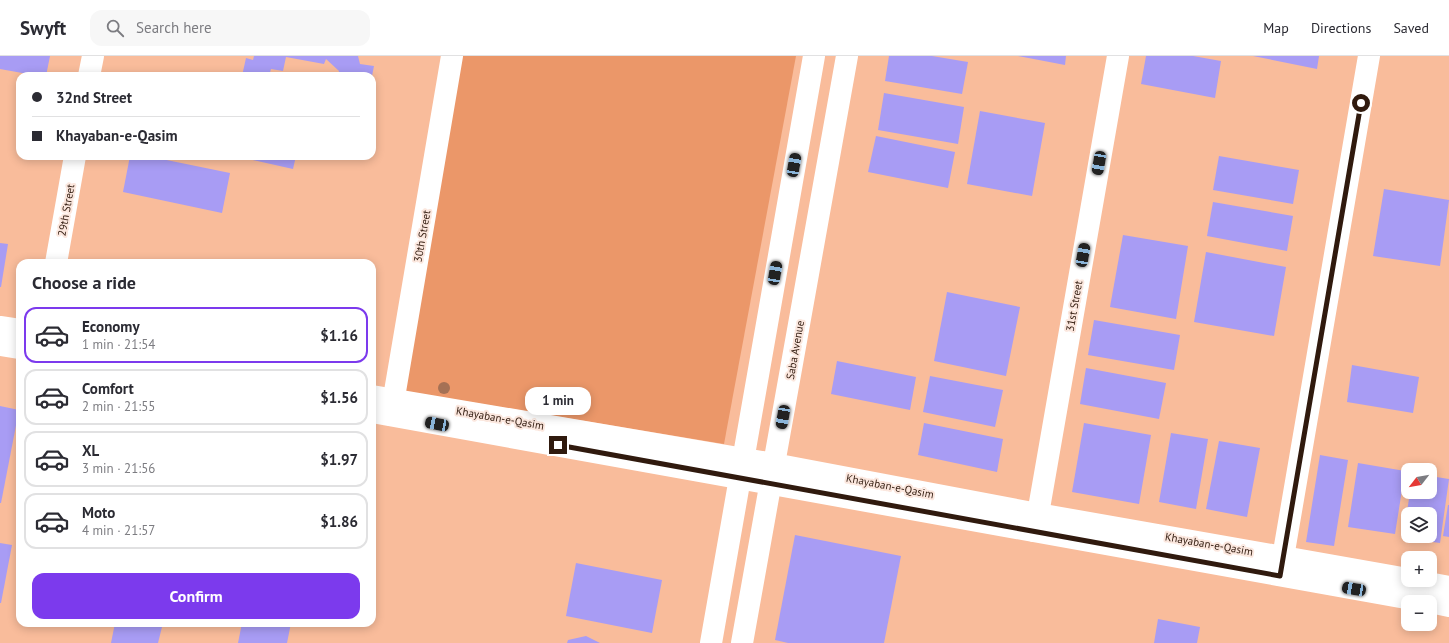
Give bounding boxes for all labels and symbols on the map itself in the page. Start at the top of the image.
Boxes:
route start [1352,94,1370,112]
car [1091,150,1107,176]
car [786,152,802,178]
street label: 29th Street [55,183,78,237]
street label: 30th Street [411,209,434,263]
car [1075,242,1091,268]
car [767,260,783,286]
street label: 31st Street [1063,279,1085,333]
street label: Saba Avenue [783,319,807,381]
callout: 1 min [525,387,591,415]
street label: Khayaban-e-Qasim [455,403,545,433]
car [775,404,791,430]
car [424,416,450,432]
route end [549,436,567,454]
north arrow [1401,463,1437,499]
street label: Khayaban-e-Qasim [845,471,935,501]
street label: Khayaban-e-Qasim [1164,529,1254,559]
car [1341,581,1367,597]

